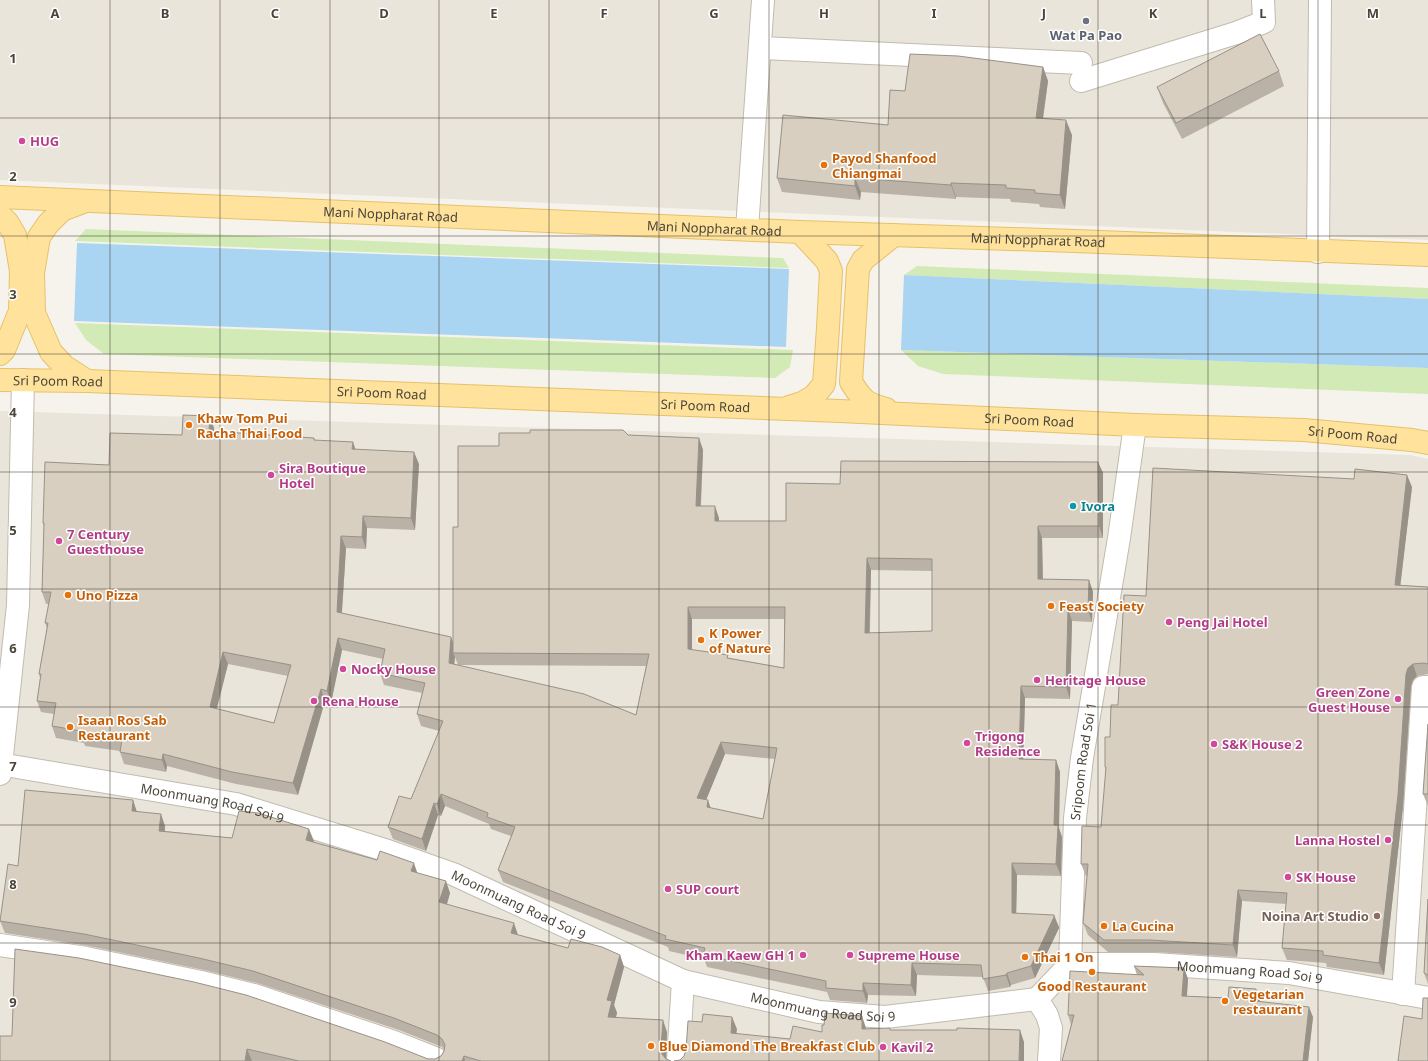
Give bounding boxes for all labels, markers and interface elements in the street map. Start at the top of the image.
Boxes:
text: A [51,4,60,22]
text: B [161,4,169,22]
text: C [271,4,279,22]
text: D [379,4,389,22]
text: E [490,4,498,22]
text: F [600,4,608,22]
text: G [709,4,719,22]
text: H [819,4,829,22]
text: I [931,4,937,22]
text: J [1041,4,1046,22]
text: K [1149,4,1158,22]
text: L [1259,4,1267,22]
text: M [1367,4,1379,22]
marker: Wat Pa Pao [1081,16,1091,26]
place label: Wat Pa Pao [1050,26,1122,44]
text: 1 [9,49,17,67]
place label: HUG [30,132,59,150]
marker: HUG [17,136,27,146]
place label: Payod Shanfood Chiangmai [832,149,936,182]
marker: Payod Shanfood Chiangmai [819,160,829,170]
text: 2 [9,167,17,185]
street label: Mani Noppharat Road [323,202,458,226]
street label: Mani Noppharat Road [647,216,782,240]
street label: Mani Noppharat Road [970,229,1106,251]
text: 3 [9,285,17,303]
street label: Sri Poom Road [13,371,103,391]
street label: Sri Poom Road [337,382,427,404]
street label: Sri Poom Road [660,395,751,416]
text: 4 [9,403,17,421]
place label: Khaw Tom Pui Racha Thai Food [197,409,302,442]
street label: Sri Poom Road [984,409,1074,431]
marker: Khaw Tom Pui Racha Thai Food [184,420,194,430]
street label: Sri Poom Road [1307,421,1398,448]
place label: Sira Boutique Hotel [279,459,366,492]
marker: Sira Boutique Hotel [266,470,276,480]
place label: Ivora [1081,497,1115,515]
marker: Ivora [1068,501,1078,511]
text: 5 [9,521,17,539]
place label: 7 Century Guesthouse [67,525,144,558]
marker: 7 Century Guesthouse [54,536,64,546]
place label: Uno Pizza [76,586,138,604]
marker: Uno Pizza [63,590,73,600]
place label: Feast Society [1059,597,1145,615]
marker: Feast Society [1046,601,1056,611]
place label: Peng Jai Hotel [1177,613,1268,631]
marker: Peng Jai Hotel [1164,617,1174,627]
place label: K Power of Nature [709,624,772,657]
marker: K Power of Nature [696,635,706,645]
text: 6 [9,639,17,657]
place label: Nocky House [351,660,436,678]
marker: Nocky House [338,664,348,674]
place label: Heritage House [1045,671,1146,689]
marker: Heritage House [1032,675,1042,685]
place label: Green Zone Guest House [1308,683,1390,716]
place label: Rena House [322,692,399,710]
marker: Green Zone Guest House [1393,694,1403,704]
marker: Rena House [309,696,319,706]
street label: Sripoom Road Soi 1 [1066,701,1100,821]
place label: Isaan Ros Sab Restaurant [78,711,167,744]
marker: Isaan Ros Sab Restaurant [65,722,75,732]
place label: Trigong Residence [975,727,1041,760]
place label: S&K House 2 [1222,735,1303,753]
marker: Trigong Residence [962,738,972,748]
marker: S&K House 2 [1209,739,1219,749]
text: 7 [9,757,17,775]
street label: Moonmuang Road Soi 9 [139,779,286,827]
place label: Lanna Hostel [1295,831,1380,849]
marker: Lanna Hostel [1383,835,1393,845]
street label: Moonmuang Road Soi 9 [449,866,589,944]
place label: SK House [1296,868,1356,886]
marker: SK House [1283,872,1293,882]
text: 8 [9,875,17,893]
place label: SUP court [676,880,740,898]
marker: SUP court [663,884,673,894]
place label: Noina Art Studio [1261,907,1369,925]
marker: Noina Art Studio [1372,911,1382,921]
place label: La Cucina [1112,917,1174,935]
marker: La Cucina [1099,921,1109,931]
place label: Kham Kaew GH 1 [685,946,795,964]
place label: Supreme House [858,946,960,964]
place label: Thai 1 On [1033,948,1094,966]
marker: Kham Kaew GH 1 [798,950,808,960]
marker: Supreme House [845,950,855,960]
marker: Thai 1 On [1020,952,1030,962]
street label: Moonmuang Road Soi 9 [1176,957,1324,988]
marker: Good Restaurant [1087,967,1097,977]
place label: Good Restaurant [1037,977,1147,995]
place label: Vegetarian restaurant [1233,985,1304,1018]
street label: Moonmuang Road Soi 9 [749,988,896,1026]
text: 9 [9,993,17,1011]
marker: Vegetarian restaurant [1220,996,1230,1006]
place label: Blue Diamond The Breakfast Club [659,1037,875,1055]
place label: Kavil 2 [891,1038,933,1056]
marker: Blue Diamond The Breakfast Club [646,1041,656,1051]
marker: Kavil 2 [878,1042,888,1052]

